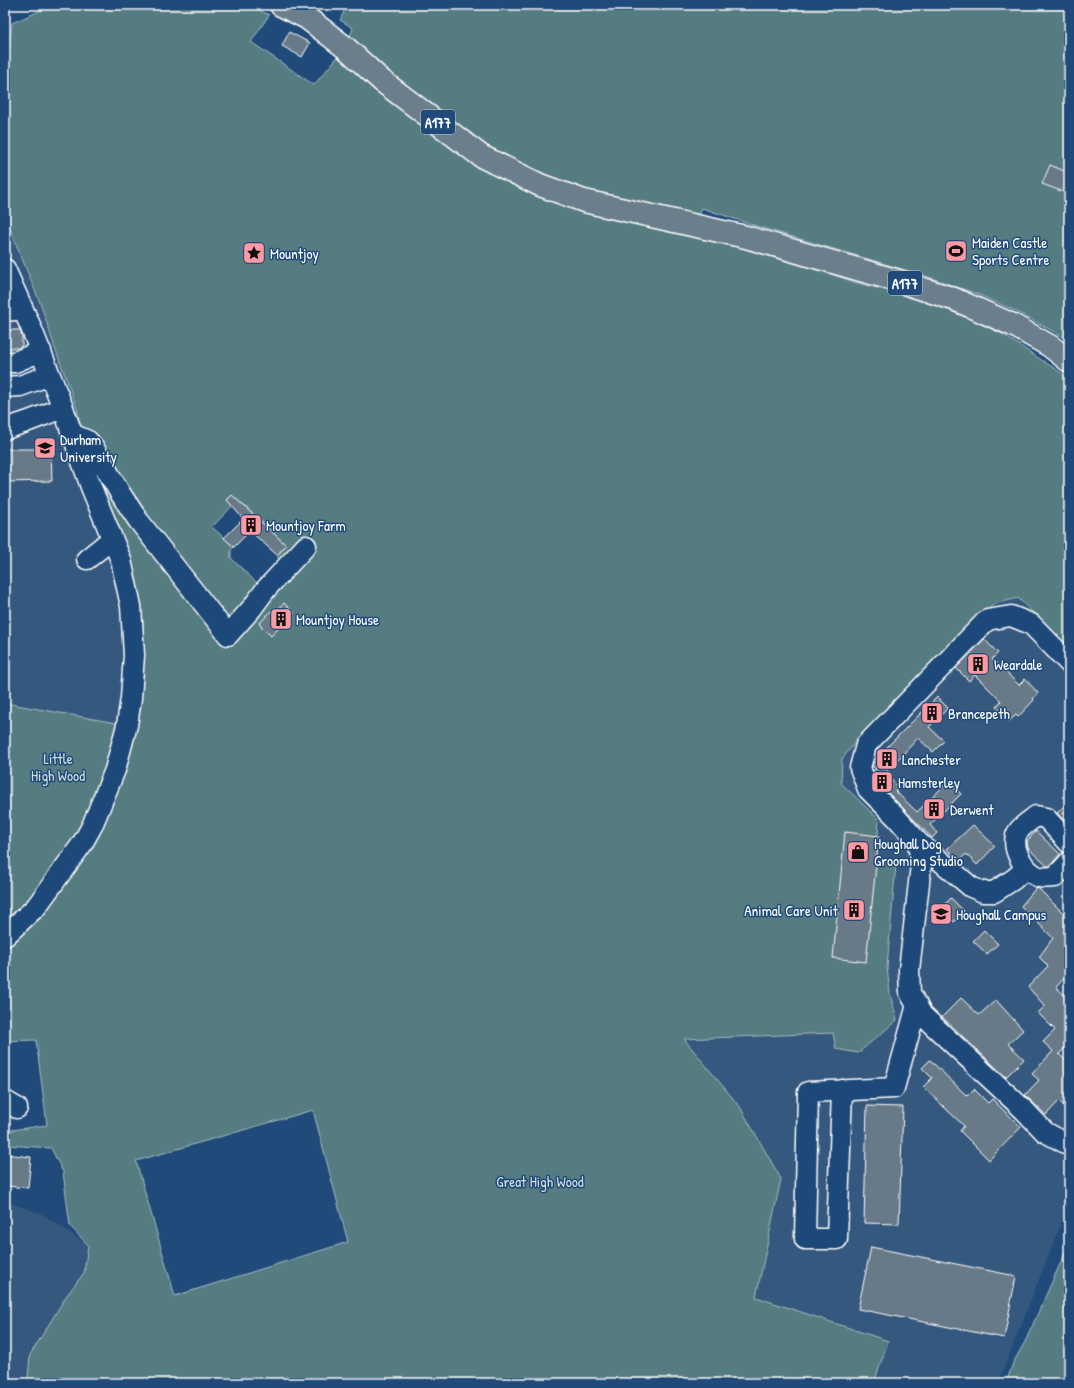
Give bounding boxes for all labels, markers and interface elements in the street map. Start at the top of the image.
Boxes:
road number: A177 [421,110,455,134]
place label: Maiden Castle Sports Centre [972,232,1049,270]
sports icon: Maiden Castle Sports Centre [943,238,969,264]
place icon: Mountjoy [241,240,267,266]
place label: Mountjoy [270,243,319,264]
road number: A177 [888,271,922,295]
place label: Durham University [60,429,117,467]
school or university icon: Durham University [32,435,58,461]
building icon: Mountjoy Farm [238,512,264,538]
place label: Mountjoy Farm [266,515,346,536]
building icon: Mountjoy House [268,606,294,632]
place label: Mountjoy House [296,609,379,630]
building icon: Weardale [965,651,991,677]
place label: Weardale [994,654,1043,675]
building icon: Brancepeth [919,700,945,726]
place label: Brancepeth [948,703,1010,724]
building icon: Lanchester [874,746,900,772]
park label: Little High Wood [31,748,85,786]
place label: Lanchester [902,749,961,770]
building icon: Hamsterley [869,769,895,795]
place label: Hamsterley [898,772,960,793]
building icon: Derwent [921,796,947,822]
place label: Derwent [950,799,995,820]
place label: Houghall Dog Grooming Studio [874,833,963,871]
shop icon: Houghall Dog Grooming Studio [845,839,871,865]
building icon: Animal Care Unit [841,897,867,923]
place label: Animal Care Unit [744,900,839,921]
school or university icon: Houghall Campus [928,901,954,927]
place label: Houghall Campus [956,904,1047,925]
park label: Great High Wood [496,1171,584,1192]

